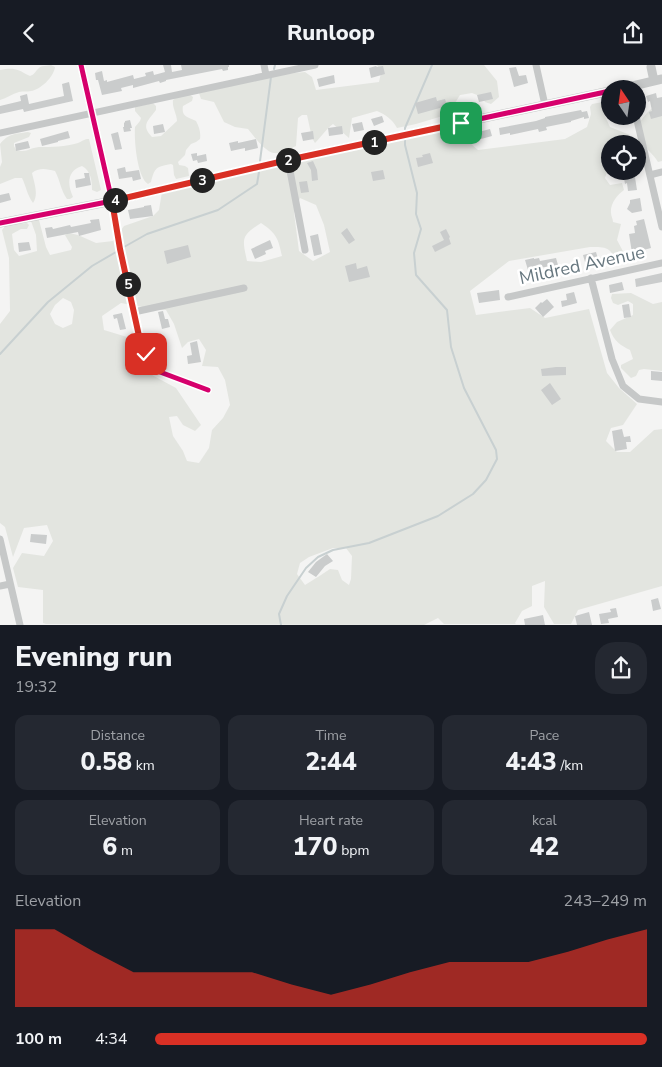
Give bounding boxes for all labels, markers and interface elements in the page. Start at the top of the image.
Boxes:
text: Runloop [287,18,375,48]
icon: back [15,19,43,47]
icon: share [619,19,647,47]
north arrow [601,80,646,125]
map controls [601,80,646,180]
pin [440,102,482,144]
icon: arrive [447,109,475,137]
pin: 1 [362,129,386,155]
text: 1 [370,133,379,152]
button: locate [601,135,646,180]
pin: 2 [276,147,300,173]
text: 2 [284,151,293,170]
pin: 3 [190,167,214,193]
text: 3 [198,171,207,190]
pin: 4 [102,187,128,213]
text: 4 [111,191,120,210]
street label: Mildred Avenue [517,240,647,290]
pin: 5 [116,271,140,297]
text: 5 [124,275,133,294]
pin [125,333,167,375]
icon: check [132,340,160,368]
text: Evening run [15,638,172,676]
button: share [595,642,647,694]
text: 19:32 [15,676,57,698]
text: Distance [90,726,145,745]
text: Time [315,726,347,745]
text: Pace [529,726,559,745]
text: 0.58 [81,745,132,779]
text: 2:44 [305,745,357,779]
text: 4:43 [505,745,557,779]
text: km [132,756,155,775]
text: /km [557,756,583,775]
text: Elevation [89,811,147,830]
text: Heart rate [299,811,363,830]
text: kcal [532,811,557,830]
text: 6 [102,830,117,864]
text: 170 [293,830,338,864]
text: 42 [529,830,559,864]
text: m [117,841,133,860]
text: bpm [338,841,369,860]
text: Elevation [15,890,81,912]
text: 243–249 m [564,890,647,912]
text: 100 m [15,1028,62,1050]
text: 4:34 [95,1028,127,1050]

